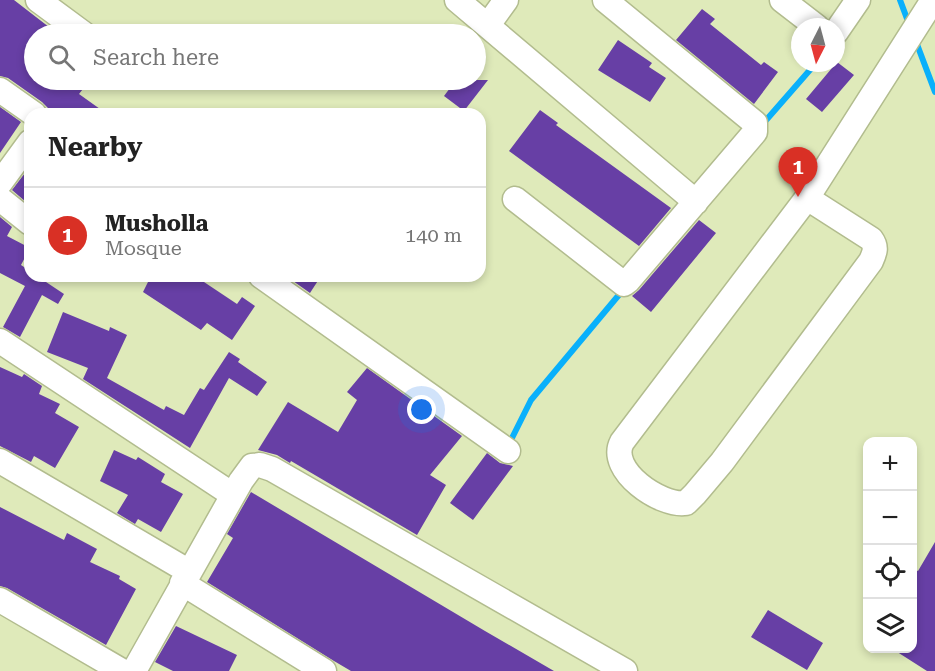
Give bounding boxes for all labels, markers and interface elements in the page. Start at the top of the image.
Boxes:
north arrow [791,18,845,72]
search box [24,24,486,90]
icon: search [45,41,78,74]
text: Search here [93,45,219,70]
text: Nearby [48,132,142,162]
pin: 1 [778,148,818,197]
text: Musholla [105,211,208,236]
text: 1 [62,223,73,247]
text: 140 m [405,223,462,247]
text: Mosque [105,236,182,260]
your location [407,395,436,424]
map controls [863,437,917,653]
button: + [863,437,917,491]
button: − [863,491,917,545]
button: locate [863,545,917,599]
button: layers [863,599,917,653]

